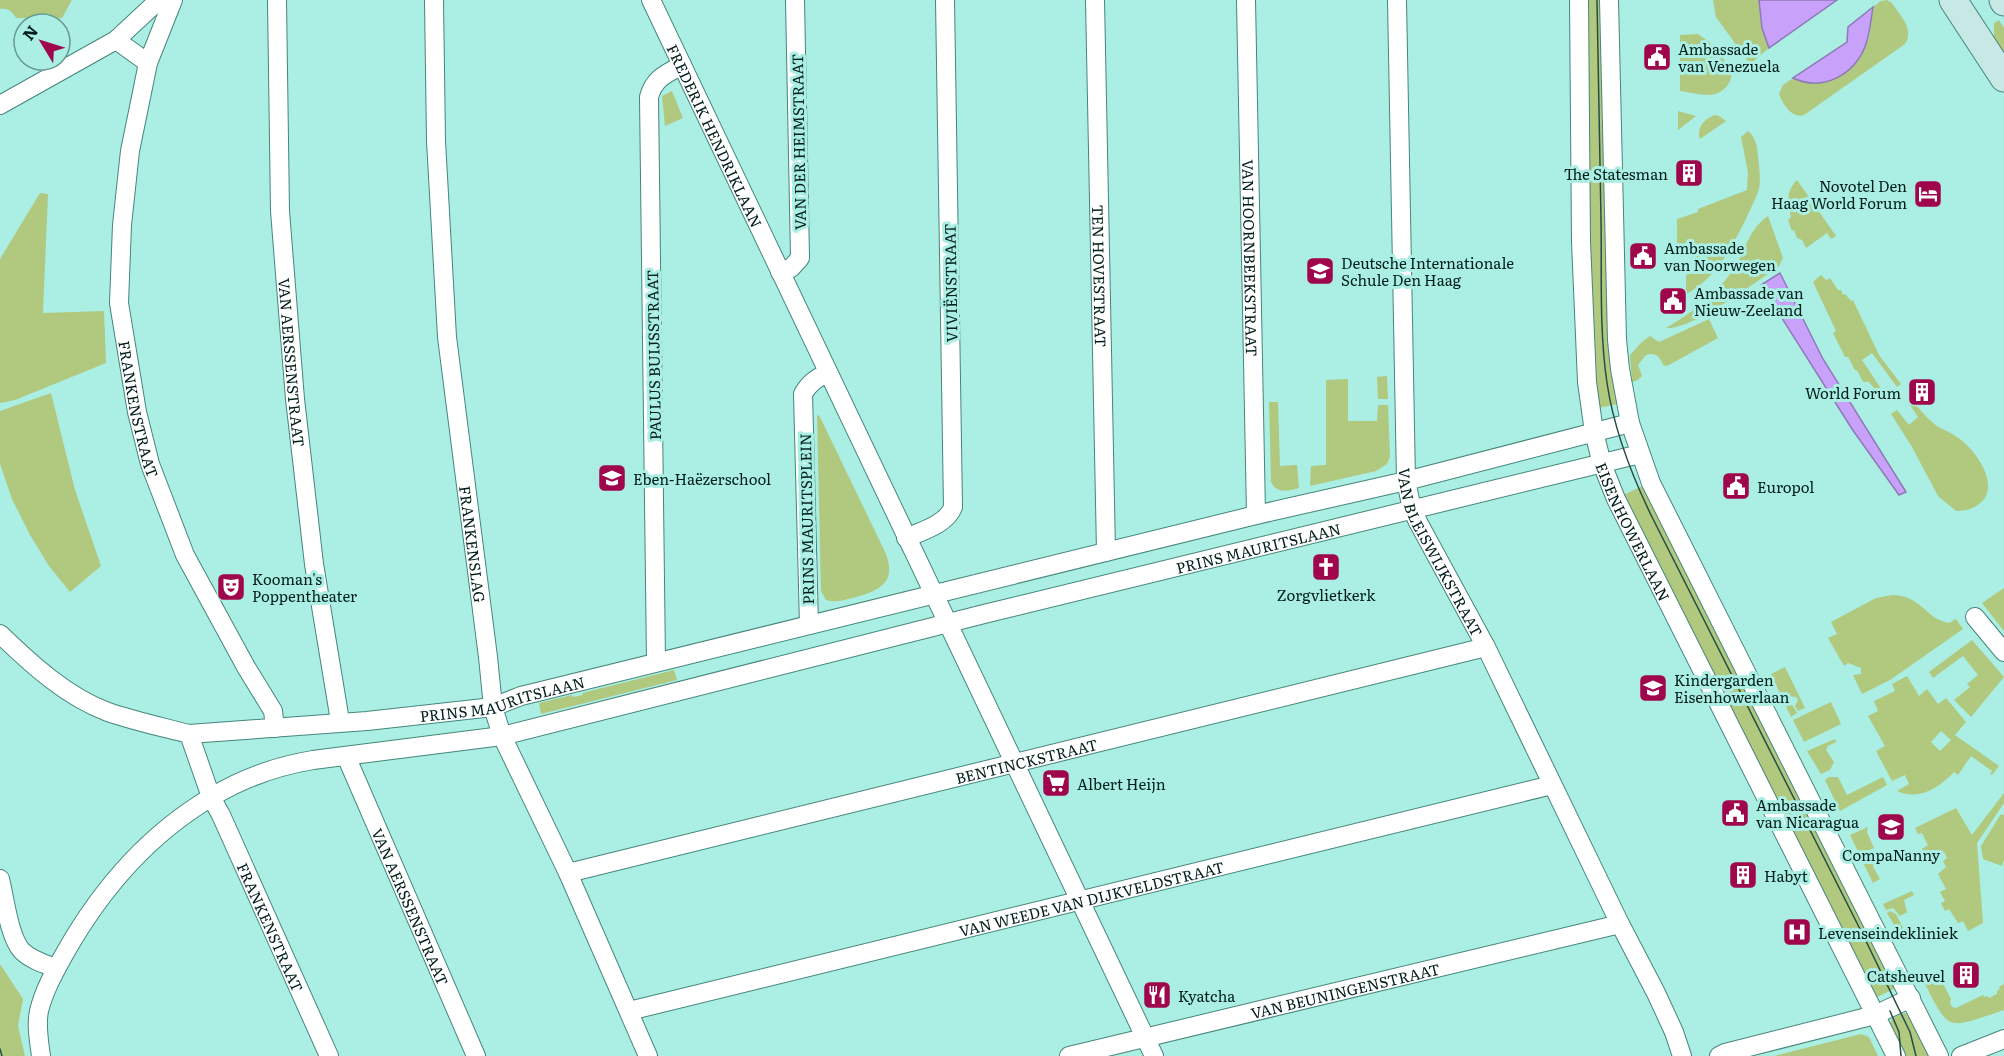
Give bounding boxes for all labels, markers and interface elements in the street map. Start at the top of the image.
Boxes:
north arrow [12,12,72,72]
text: N [16,19,43,45]
place label: Ambassade van Venezuela [1678,37,1781,77]
street label: FREDERIK HENDRIKLAAN [662,40,769,231]
public building icon: Ambassade van Venezuela [1641,41,1673,73]
street label: VAN DER HEIMSTRAAT [785,54,811,230]
building icon: The Statesman [1673,157,1705,189]
street label: VAN HOORNBEEKSTRAAT [1238,159,1264,357]
place label: The Statesman [1564,162,1668,185]
place label: Novotel Den Haag World Forum [1771,174,1907,214]
hotel icon: Novotel Den Haag World Forum [1912,178,1944,210]
street label: TEN HOVESTRAAT [1088,204,1113,347]
street label: VIVIËNSTRAAT [937,223,963,343]
place label: Ambassade van Noorwegen [1664,236,1776,276]
public building icon: Ambassade van Noorwegen [1627,240,1659,272]
place label: Deutsche Internationale Schule Den Haag [1341,251,1514,291]
school or university icon: Deutsche Internationale Schule Den Haag [1304,255,1336,287]
street label: PAULUS BUIJSSTRAAT [640,270,666,440]
street label: VAN AERSSENSTRAAT [274,277,312,448]
place label: Ambassade van Nieuw-Zeeland [1694,281,1804,321]
public building icon: Ambassade van Nieuw-Zeeland [1657,285,1689,317]
street label: FRANKENSTRAAT [114,339,166,481]
building icon: World Forum [1906,376,1938,408]
place label: World Forum [1805,381,1901,404]
street label: PRINS MAURITSPLEIN [793,433,819,605]
street label: EISENHOWERLAAN [1591,458,1677,605]
school or university icon: Eben-Haëzerschool [596,462,628,494]
place label: Eben-Haëzerschool [633,467,771,490]
street label: VAN BLEISWIJKSTRAAT [1394,467,1489,640]
public building icon: Europol [1720,470,1752,502]
place label: Europol [1757,475,1814,498]
street label: FRANKENSLAG [455,484,492,604]
street label: PRINS MAURITSLAAN [1173,516,1343,578]
church icon: Zorgvlietkerk [1310,551,1342,583]
place label: Kooman's Poppentheater [252,567,357,607]
theatre icon: Kooman's Poppentheater [215,571,247,603]
place label: Zorgvlietkerk [1277,583,1376,606]
place label: Kindergarden Eisenhowerlaan [1674,668,1790,708]
street label: PRINS MAURITSLAAN [419,669,587,727]
school or university icon: Kindergarden Eisenhowerlaan [1637,672,1669,704]
street label: BENTINCKSTRAAT [953,732,1100,789]
supermarket icon: Albert Heijn [1040,767,1072,799]
place label: Albert Heijn [1077,772,1166,795]
place label: Ambassade van Nicaragua [1756,793,1860,833]
public building icon: Ambassade van Nicaragua [1719,797,1751,829]
school or university icon: CompaNanny [1875,811,1907,843]
street label: VAN AERSSENSTRAAT [367,824,455,989]
place label: CompaNanny [1842,843,1940,866]
street label: VAN WEEDE VAN DIJKVELDSTRAAT [956,854,1226,941]
street label: FRANKENSTRAAT [232,859,310,995]
building icon: Habyt [1727,859,1759,891]
place label: Habyt [1764,864,1808,887]
hospital icon: Levenseindekliniek [1781,916,1813,948]
place label: Levenseindekliniek [1818,921,1959,944]
street label: VAN BEUNINGENSTRAAT [1248,956,1442,1024]
building icon: Catsheuvel [1950,959,1982,991]
place label: Catsheuvel [1867,964,1945,987]
restaurant icon: Kyatcha [1141,979,1173,1011]
place label: Kyatcha [1178,984,1236,1007]

